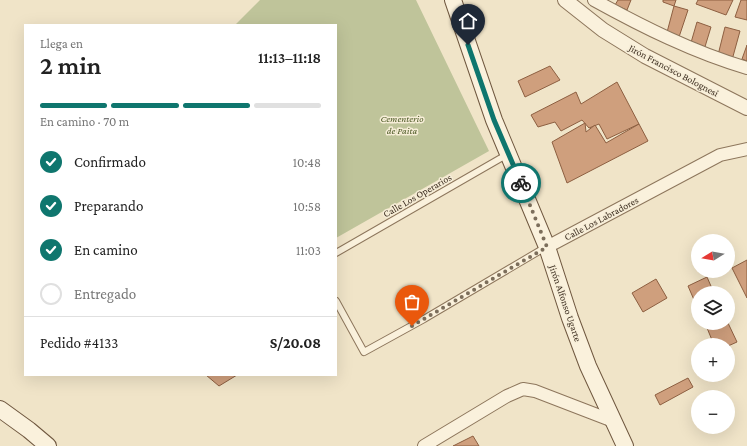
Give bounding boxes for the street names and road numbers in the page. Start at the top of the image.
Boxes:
street label: Jirón Francisco Bolognesi [626,42,721,99]
street label: Calle Los Operarios [381,171,453,219]
street label: Calle Los Labradores [562,194,640,243]
street label: Jirón Alfonso Ugarte [547,262,584,344]

